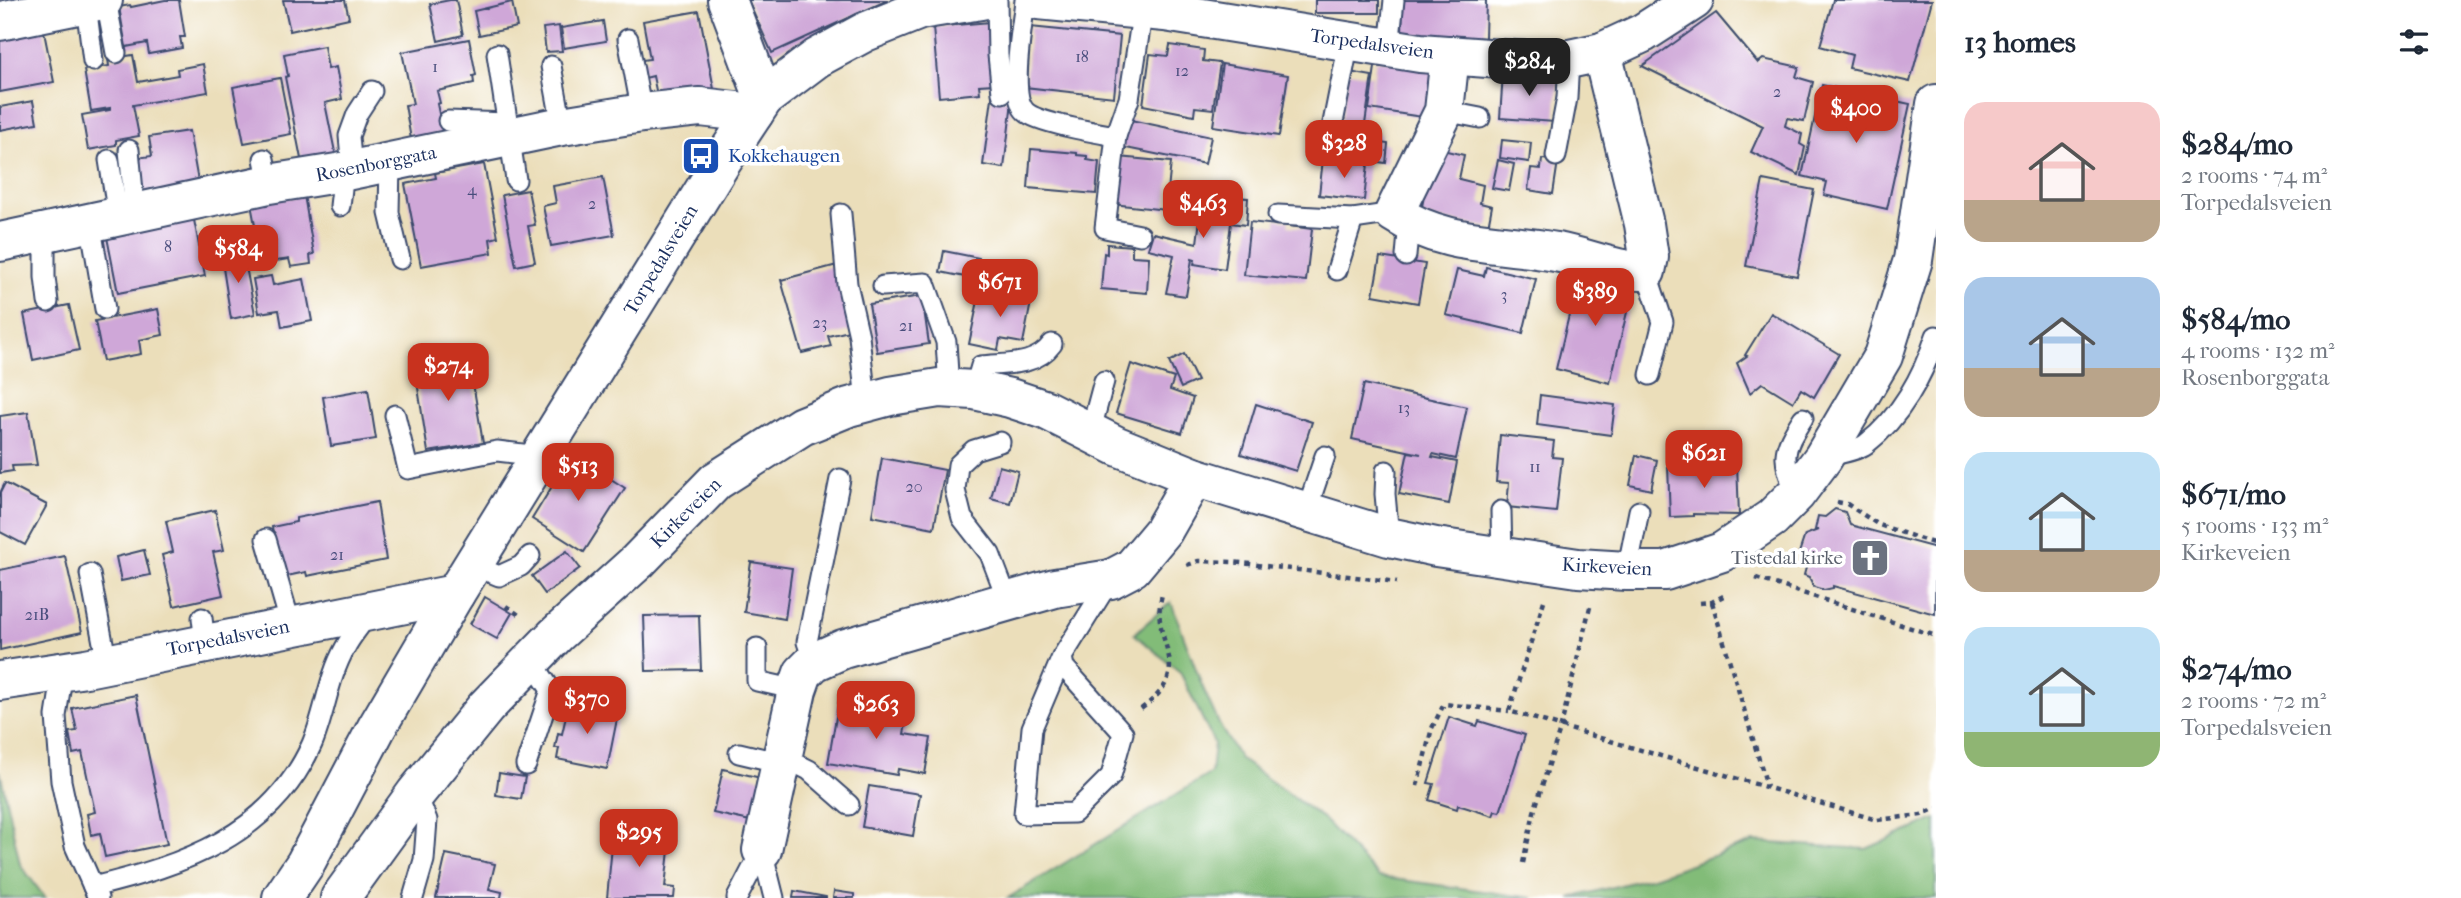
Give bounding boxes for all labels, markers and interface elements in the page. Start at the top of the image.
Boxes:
icon: filters [2395,23,2433,61]
street label: Torpedalsveien [1309,24,1435,64]
text: 13 homes [1964,25,2076,60]
pin: $284 [1488,38,1570,98]
house number: 18 [1075,47,1089,66]
text: $284 [1504,47,1554,74]
house number: 1 [432,57,438,76]
house number: 12 [1175,61,1189,80]
house number: 2 [1773,82,1781,101]
pin: $400 [1815,86,1897,145]
text: $400 [1830,94,1882,121]
pin: $328 [1303,120,1385,180]
text: $284/mo [2181,127,2293,162]
text: $328 [1321,129,1367,156]
icon: home [2020,130,2104,214]
bus stop icon: Kokkehaugen [680,135,722,177]
street label: Rosenborggata [314,141,438,186]
place label: Kokkehaugen [728,145,840,167]
text: 2 rooms · 74 m² [2181,162,2327,189]
house number: 4 [467,180,477,199]
pin: $463 [1162,180,1244,240]
text: $463 [1179,189,1227,216]
text: Torpedalsveien [2181,189,2332,216]
house number: 2 [588,194,596,213]
street label: Torpedalsveien [619,201,703,319]
pin: $584 [197,226,279,285]
text: $584 [214,234,262,261]
house number: 8 [164,237,172,256]
pin: $671 [959,260,1041,319]
text: $671 [978,268,1022,295]
pin: $389 [1554,268,1636,328]
text: $389 [1572,277,1618,304]
house number: 3 [1501,285,1507,304]
text: $584/mo [2181,302,2290,337]
icon: home [2020,305,2104,389]
house number: 23 [813,313,827,332]
house number: 21 [899,316,913,335]
text: 4 rooms · 132 m² [2181,337,2335,364]
pin: $274 [407,344,489,403]
text: $274 [424,352,472,379]
text: Rosenborggata [2181,364,2329,391]
house number: 13 [1398,398,1410,417]
pin: $621 [1663,430,1745,490]
text: $621 [1681,439,1727,466]
pin: $513 [537,444,619,503]
text: $513 [558,452,598,479]
house number: 11 [1529,457,1541,476]
street label: Kirkeveien [646,473,726,553]
house number: 20 [905,477,923,496]
text: $671/mo [2181,477,2286,512]
icon: home [2020,480,2104,564]
text: 5 rooms · 133 m² [2181,512,2328,539]
church icon: Tistedal kirke [1849,537,1891,579]
text: Kirkeveien [2181,539,2291,566]
house number: 21 [330,545,344,564]
place label: Tistedal kirke [1731,547,1843,569]
street label: Kirkeveien [1561,554,1653,580]
house number: 21B [25,605,49,624]
street label: Torpedalsveien [165,615,291,661]
text: $274/mo [2181,652,2292,687]
icon: home [2020,655,2104,739]
pin: $370 [546,676,628,736]
pin: $263 [835,682,917,741]
text: $370 [564,685,610,712]
text: 2 rooms · 72 m² [2181,687,2326,714]
text: $263 [853,690,899,717]
text: Torpedalsveien [2181,714,2332,741]
pin: $295 [598,810,680,869]
text: $295 [616,818,662,845]

